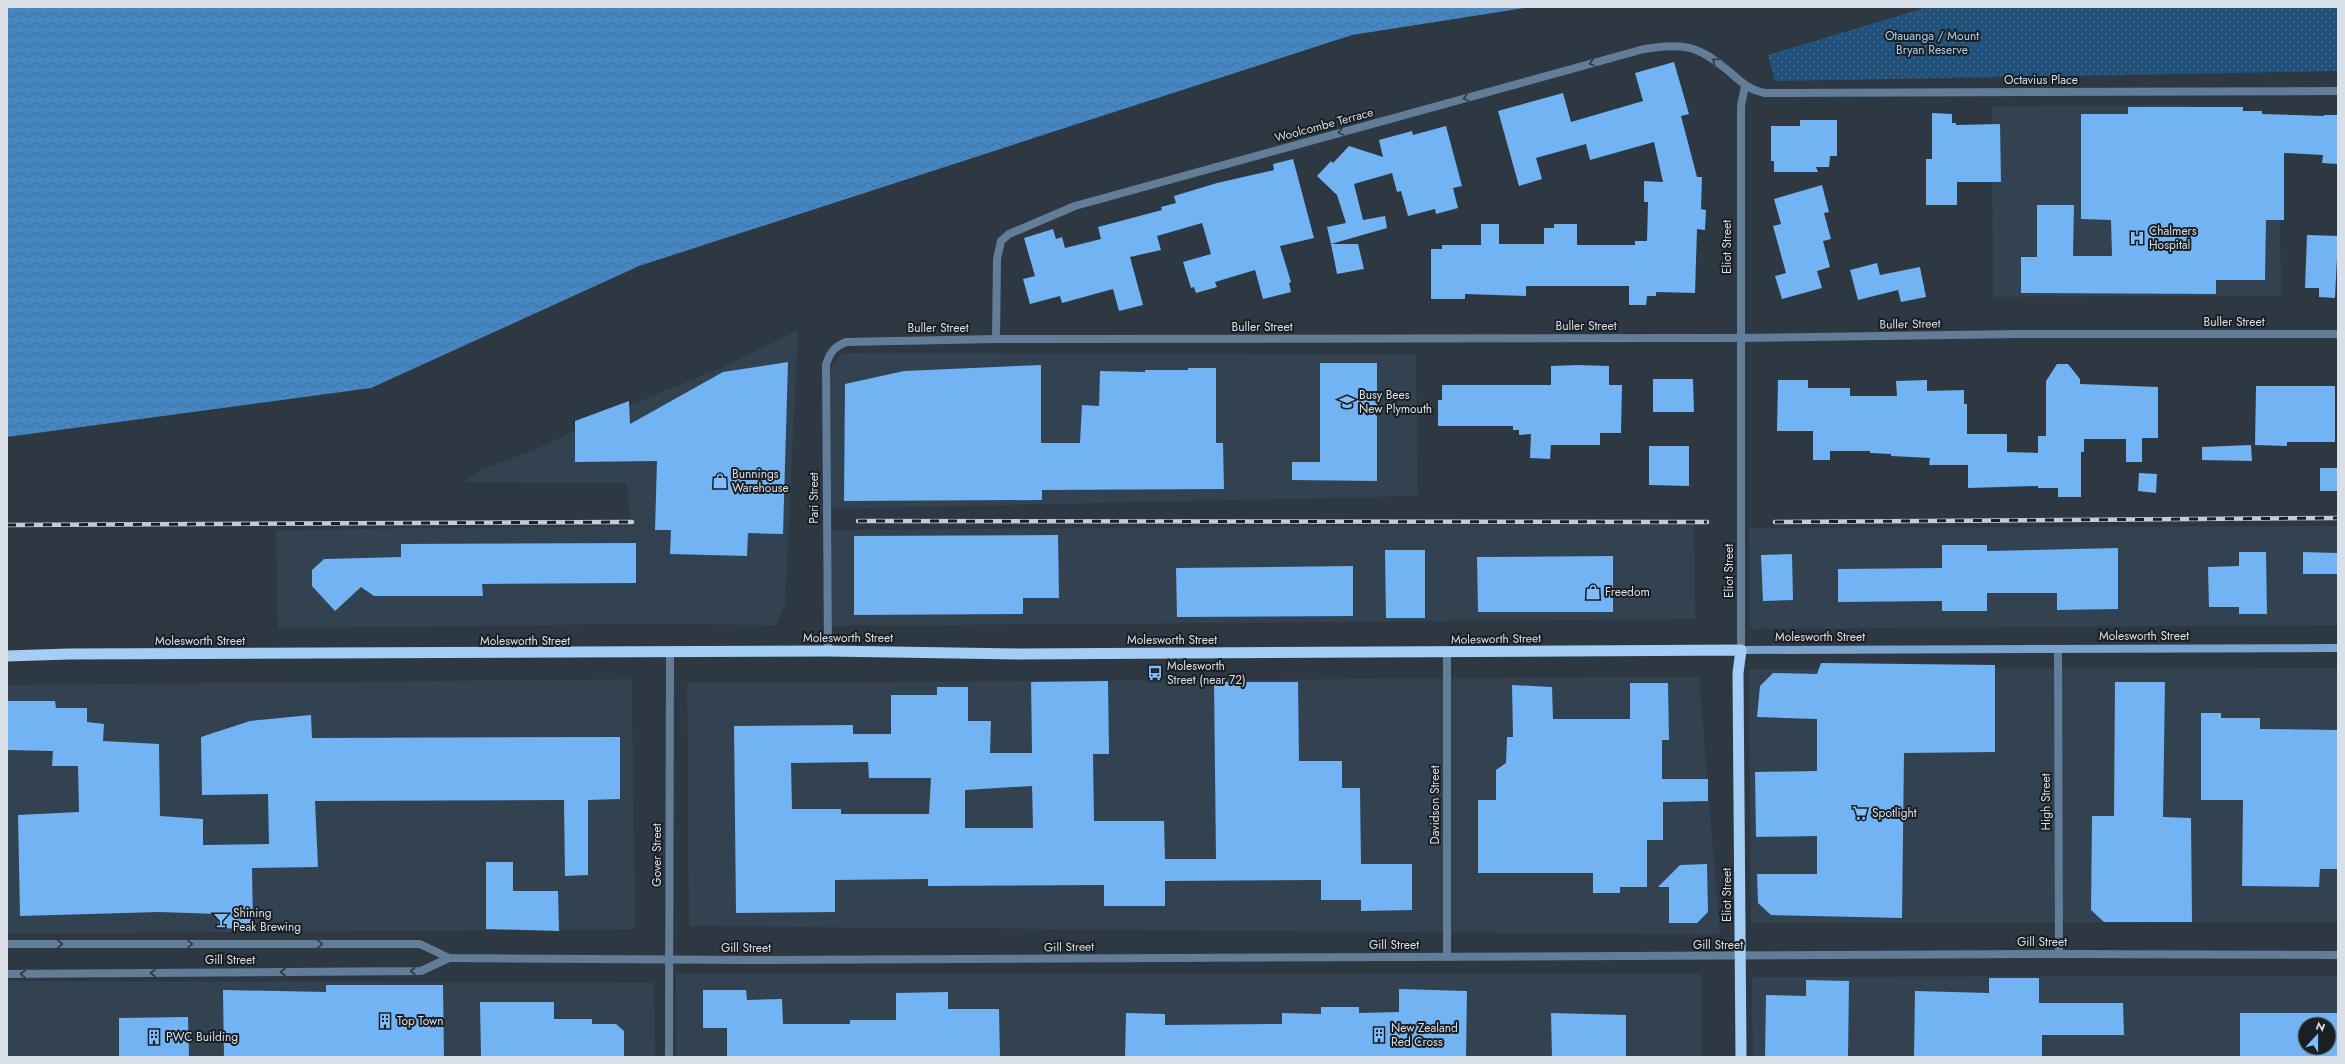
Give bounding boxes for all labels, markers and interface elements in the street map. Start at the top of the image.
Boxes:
park label: Otauanga / Mount Bryan Reserve [1885,27,1979,59]
one-way arrow [1588,58,1595,67]
one-way arrow [1713,59,1720,66]
street label: Octavius Place [2004,71,2078,89]
one-way arrow [1463,93,1470,102]
street label: Woolcombe Terrace [1273,103,1375,147]
one-way arrow [1338,128,1344,136]
street label: Eliot Street [1718,220,1736,274]
place label: Chalmers Hospital [2149,222,2197,254]
hospital icon: Chalmers Hospital [2128,229,2146,247]
street label: Buller Street [2203,313,2265,331]
street label: Buller Street [1879,314,1941,334]
street label: Buller Street [1555,317,1617,335]
street label: Buller Street [1231,318,1293,336]
street label: Buller Street [907,319,969,337]
place label: Busy Bees New Plymouth [1359,386,1432,418]
school or university icon: Busy Bees New Plymouth [1338,393,1356,411]
place label: Bunnings Warehouse [732,465,789,497]
shop icon: Bunnings Warehouse [711,472,729,490]
street label: Pari Street [805,472,823,524]
street label: Eliot Street [1720,544,1738,598]
shop icon: Freedom [1584,583,1602,601]
place label: Freedom [1605,583,1650,601]
street label: Molesworth Street [2099,627,2189,645]
street label: Molesworth Street [1775,628,1865,646]
street label: Molesworth Street [803,629,893,647]
street label: Molesworth Street [1451,629,1541,649]
street label: Molesworth Street [1127,631,1217,649]
street label: Molesworth Street [155,632,245,650]
street label: Molesworth Street [480,632,570,650]
place label: Molesworth Street (near 72) [1167,657,1246,689]
bus stop icon: Molesworth Street (near 72) [1146,664,1164,682]
street label: Davidson Street [1426,765,1444,845]
street label: High Street [2037,773,2055,831]
supermarket icon: Spotlight [1851,804,1869,822]
place label: Spotlight [1872,804,1917,822]
street label: Gover Street [648,823,666,887]
street label: Eliot Street [1718,868,1736,922]
place label: Shining Peak Brewing [233,904,301,936]
bar icon: Shining Peak Brewing [212,911,230,929]
street label: Gill Street [2017,933,2067,951]
street label: Gill Street [1369,936,1419,954]
street label: Gill Street [1693,936,1743,954]
street label: Gill Street [1044,938,1094,956]
street label: Gill Street [721,939,771,957]
one-way arrow [57,940,63,948]
one-way arrow [187,940,193,948]
one-way arrow [317,940,323,948]
street label: Gill Street [205,951,255,969]
one-way arrow [410,967,416,975]
one-way arrow [280,968,286,976]
one-way arrow [150,969,156,977]
one-way arrow [20,970,26,978]
building icon: Top Town [376,1012,394,1030]
place label: Top Town [397,1012,444,1030]
north arrow [2297,1016,2337,1056]
text: N [2314,1018,2328,1036]
place label: New Zealand Red Cross [1391,1019,1458,1051]
building icon: New Zealand Red Cross [1370,1026,1388,1044]
building icon: PWC Building [145,1028,163,1046]
place label: PWC Building [166,1028,238,1046]

